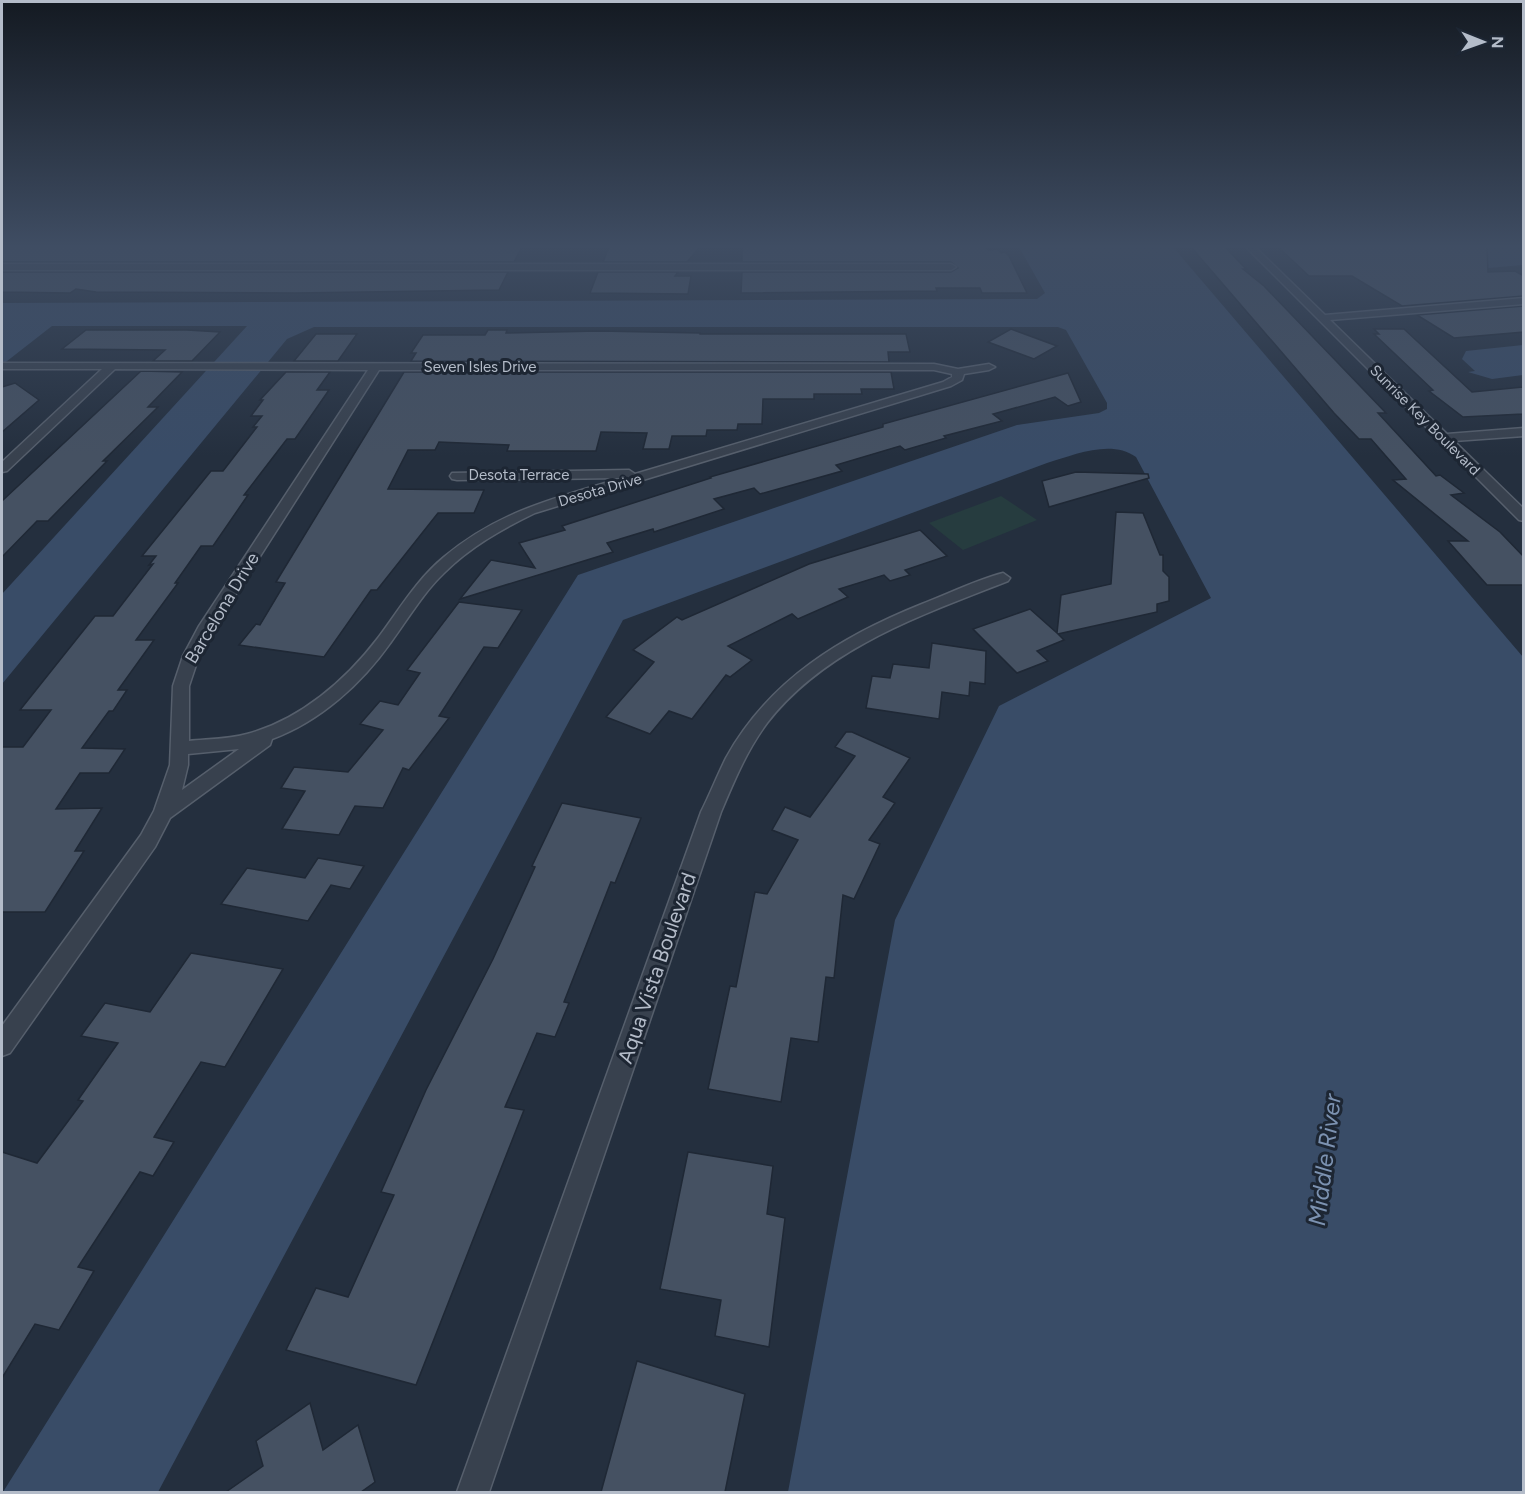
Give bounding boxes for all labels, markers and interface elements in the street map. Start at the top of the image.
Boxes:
north arrow [1453,12,1513,72]
text: N [1488,36,1507,49]
street label: Seven Isles Drive [423,358,537,376]
street label: Sunrise Key Boulevard [1366,361,1484,479]
street label: Desota Terrace [469,466,569,484]
street label: Desota Drive [556,470,644,510]
street label: Barcelona Drive [180,548,264,667]
street label: Aqua Vista Boulevard [612,869,701,1067]
water label: Middle River [1302,1092,1347,1228]

